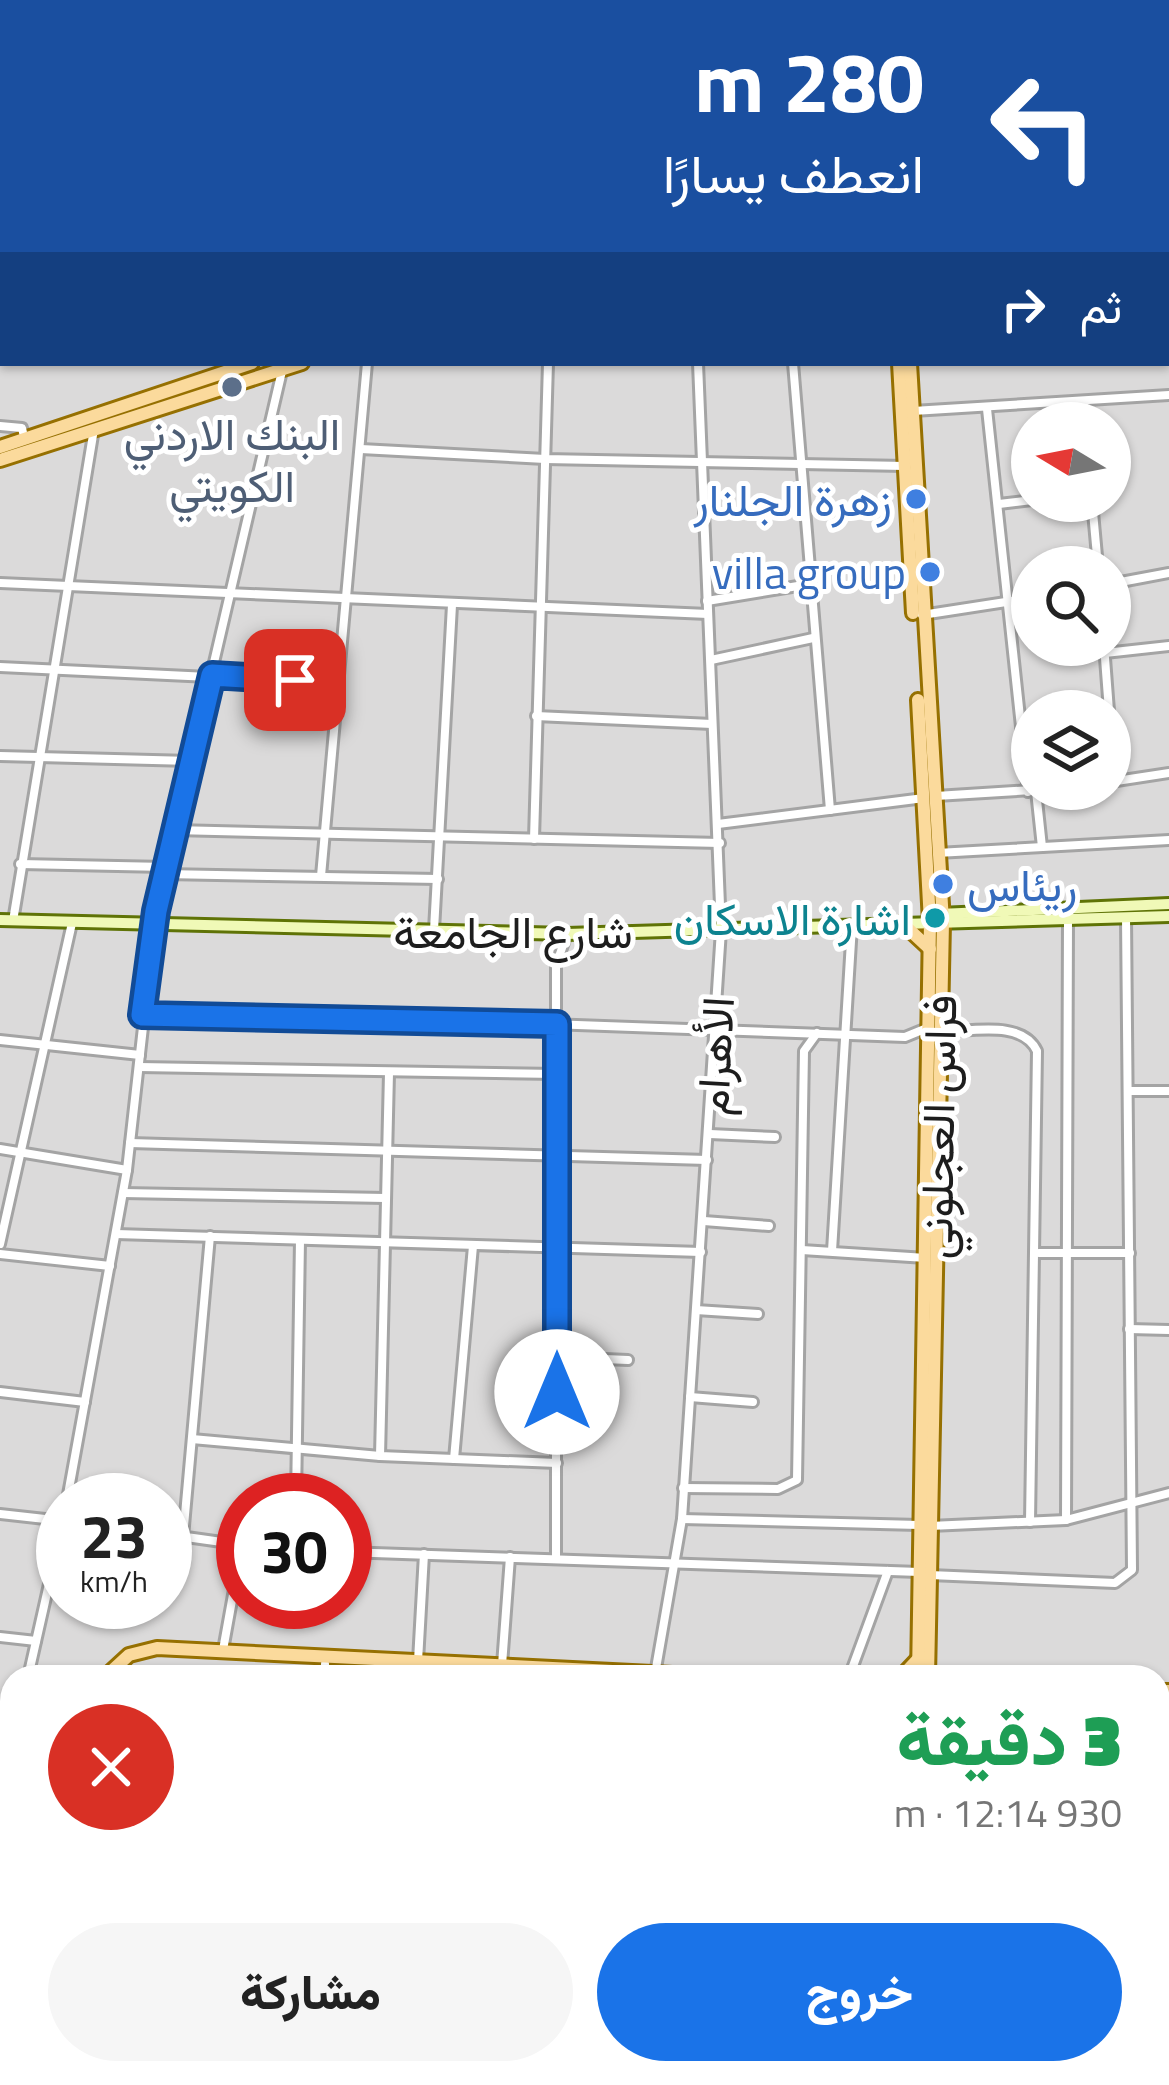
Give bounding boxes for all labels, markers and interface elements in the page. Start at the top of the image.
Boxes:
text: 280 m [694,17,924,145]
icon: left [966,48,1122,204]
text: انعطف يسارًا [663,132,924,214]
text: ثم [1080,272,1122,340]
icon: right [990,276,1056,342]
marker: البنك الاردني الكويتي [219,374,245,400]
place label: البنك الاردني الكويتي [124,399,340,523]
north arrow [1011,402,1131,522]
map controls [1011,402,1131,810]
place label: زهرة الجلنار [692,465,892,533]
marker: زهرة الجلنار [903,486,929,512]
place label: villa group [712,538,906,606]
button: search [1011,546,1131,666]
marker: villa group [917,559,943,585]
pin [244,629,346,731]
icon: arrive [262,647,328,713]
button: layers [1011,690,1131,810]
place label: ريئاس [967,850,1078,918]
marker: ريئاس [930,871,956,897]
place label: اشارة الاسكان [674,884,911,952]
street label: شارع الجامعة [393,897,633,965]
marker: اشارة الاسكان [922,905,948,931]
street label: فراس العجلوني [901,994,977,1260]
street label: الأهرام [677,995,751,1117]
position arrow [494,1329,620,1455]
speed limit sign: 30 [216,1473,372,1629]
text: 23 [80,1490,148,1581]
text: km/h [80,1558,148,1604]
text: 3 دقيقة [896,1683,1122,1793]
button: close [48,1704,174,1830]
text: 930 m · 12:14 [894,1783,1122,1842]
button: مشاركة [48,1923,573,2061]
button: خروج [597,1923,1122,2061]

